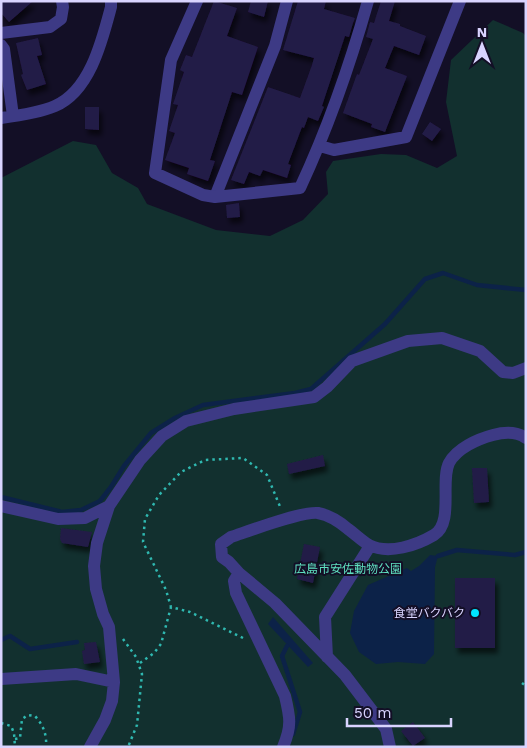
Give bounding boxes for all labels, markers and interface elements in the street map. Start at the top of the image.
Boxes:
north arrow [457,20,507,70]
text: N [477,24,487,40]
park label: 広島市安佐動物公園 [294,562,402,576]
place label: 食堂バクバク [394,606,465,620]
marker: 食堂バクバク [469,607,481,619]
scale bar [347,696,451,728]
text: 50 m [354,704,391,722]

